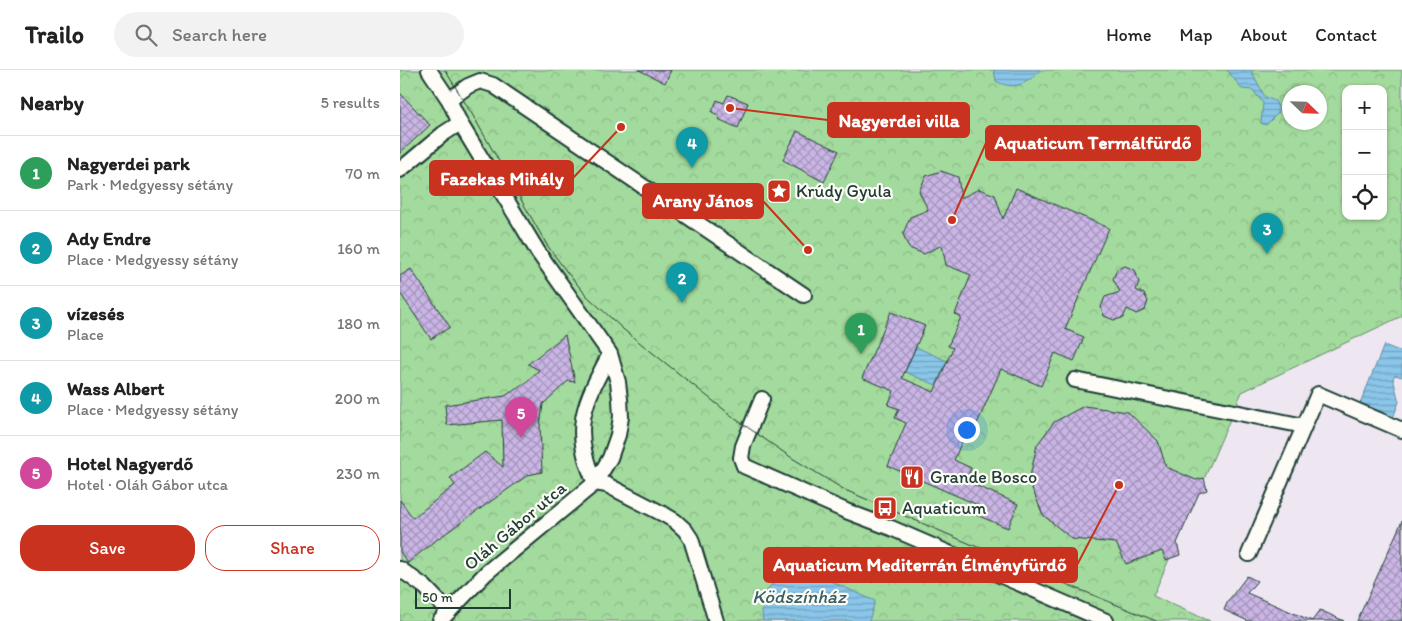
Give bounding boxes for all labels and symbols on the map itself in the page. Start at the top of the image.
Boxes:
north arrow [1282,85,1327,130]
callout: Nagyerdei villa [828,103,969,137]
text: Nagyerdei villa [838,109,960,132]
callout: Aquaticum Termálfürdő [986,126,1200,160]
pin: 4 [676,127,708,168]
text: Aquaticum Termálfürdő [993,131,1192,154]
callout: Fazekas Mihály [430,161,573,195]
text: Fazekas Mihály [440,167,565,190]
place icon: Krúdy Gyula [766,178,792,204]
place label: Krúdy Gyula [796,180,892,202]
callout: Arany János [643,184,763,218]
text: Arany János [652,189,754,212]
pin: 3 [1251,213,1283,254]
pin: 2 [666,262,698,303]
pin: 1 [845,313,877,354]
pin: 5 [505,397,537,438]
your location [954,417,980,443]
restaurant icon: Grande Bosco [899,464,925,490]
place label: Grande Bosco [930,466,1037,488]
street label: Oláh Gábor utca [459,476,571,575]
bus stop icon: Aquaticum [872,495,898,521]
place label: Aquaticum [902,497,986,519]
callout: Aquaticum Mediterrán Élményfürdő [764,548,1077,582]
text: Aquaticum Mediterrán Élményfürdő [772,553,1067,576]
water label: Ködszínház [752,585,847,608]
scale bar [415,586,511,609]

